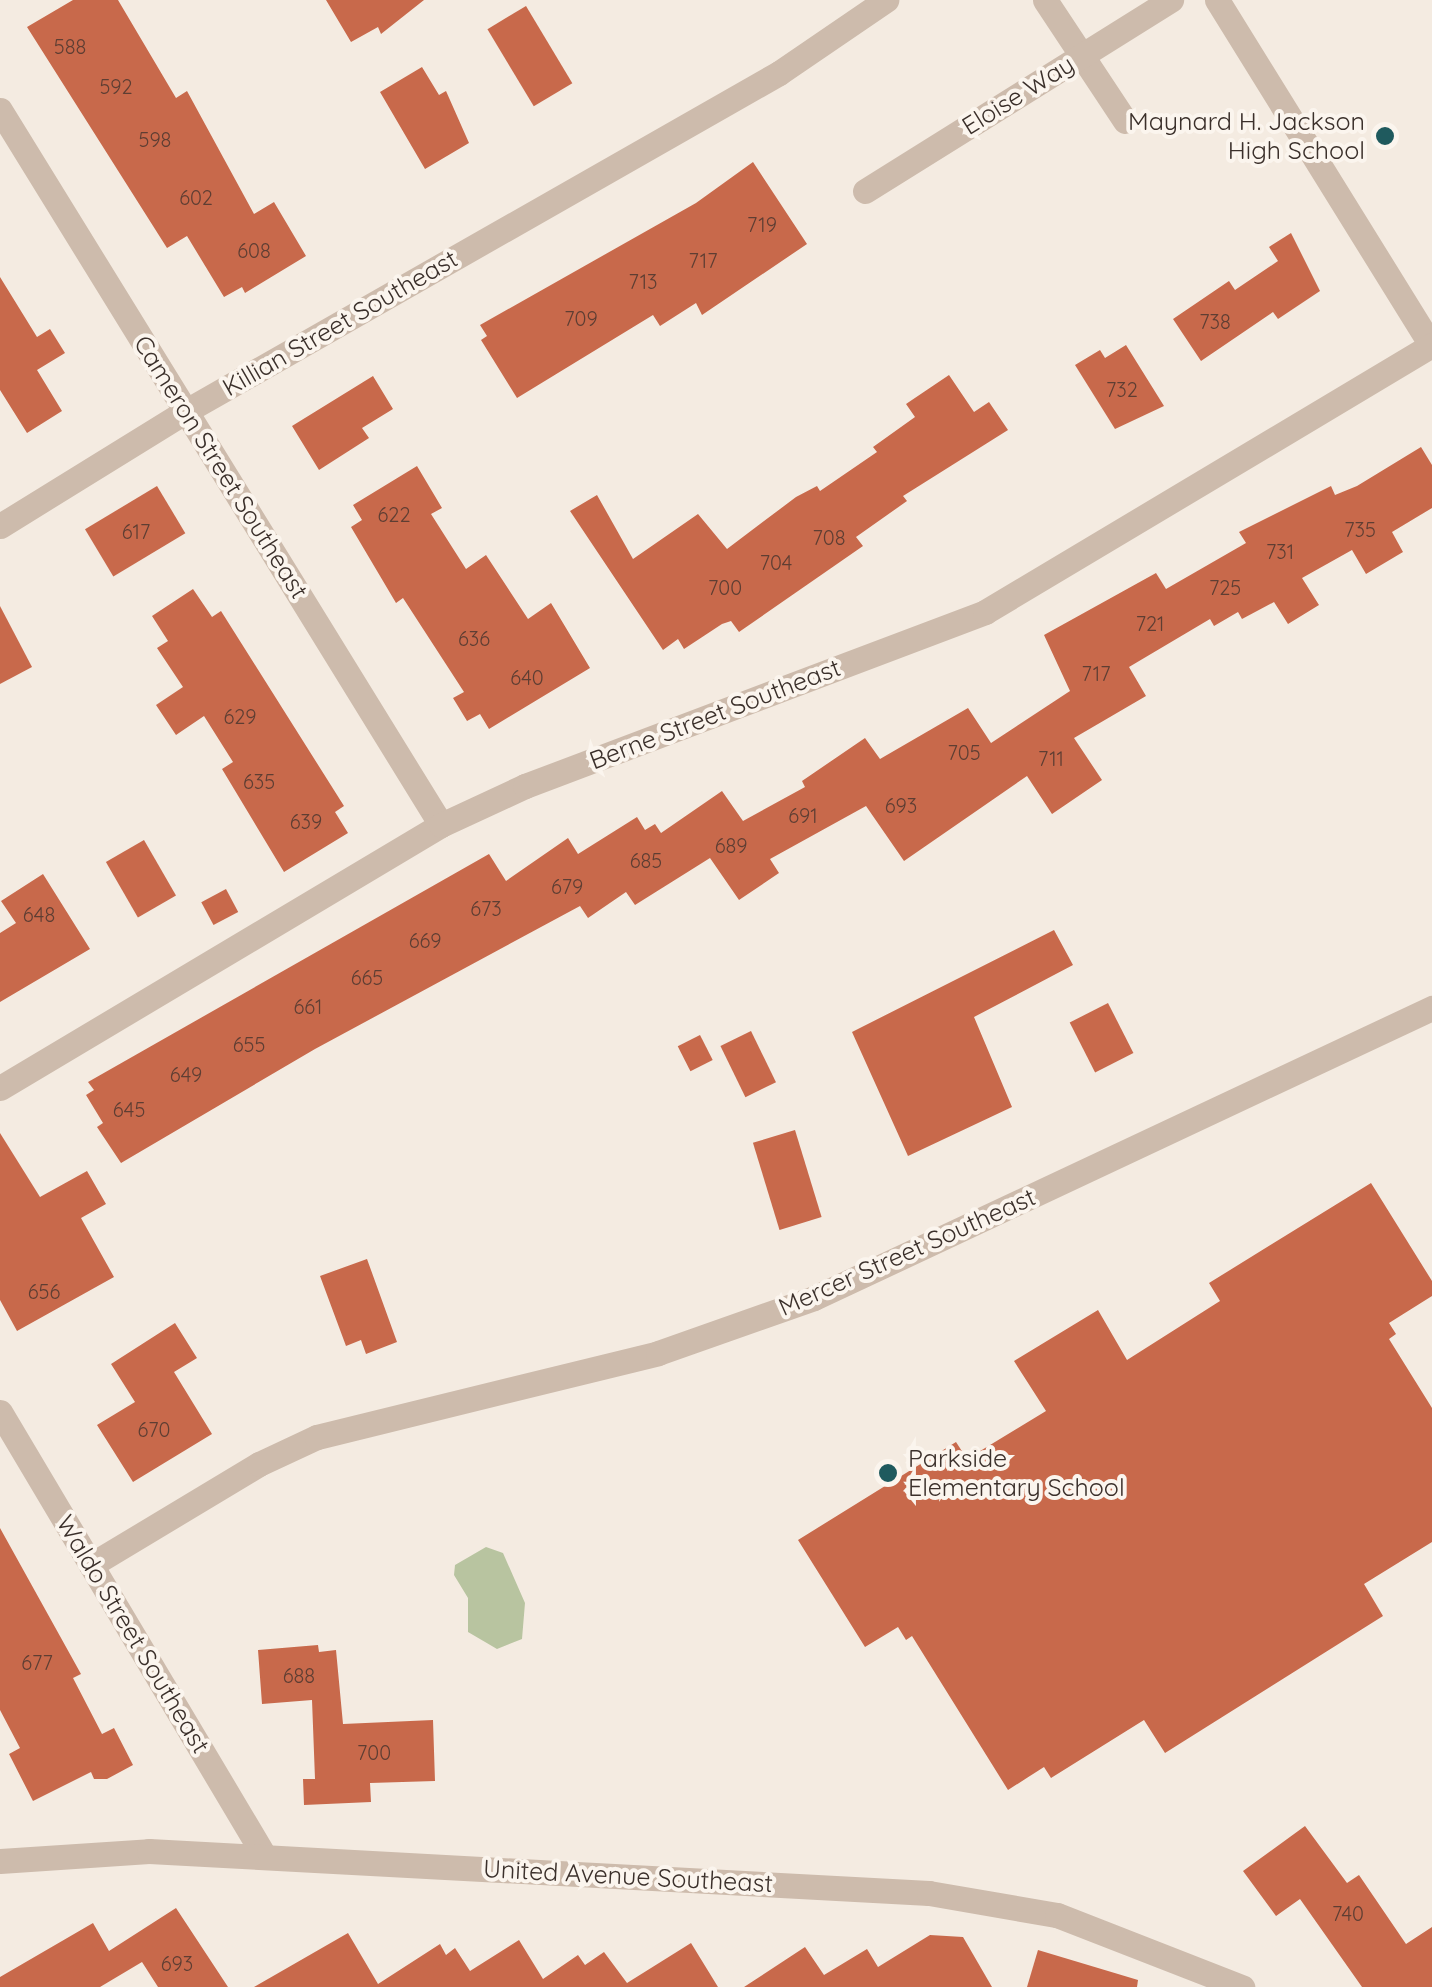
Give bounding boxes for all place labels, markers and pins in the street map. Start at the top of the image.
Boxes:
place label: Maynard H. Jackson High School [1128,107,1365,166]
marker: Maynard H. Jackson High School [1374,125,1396,147]
place label: Parkside Elementary School [908,1444,1125,1503]
marker: Parkside Elementary School [877,1462,899,1484]

